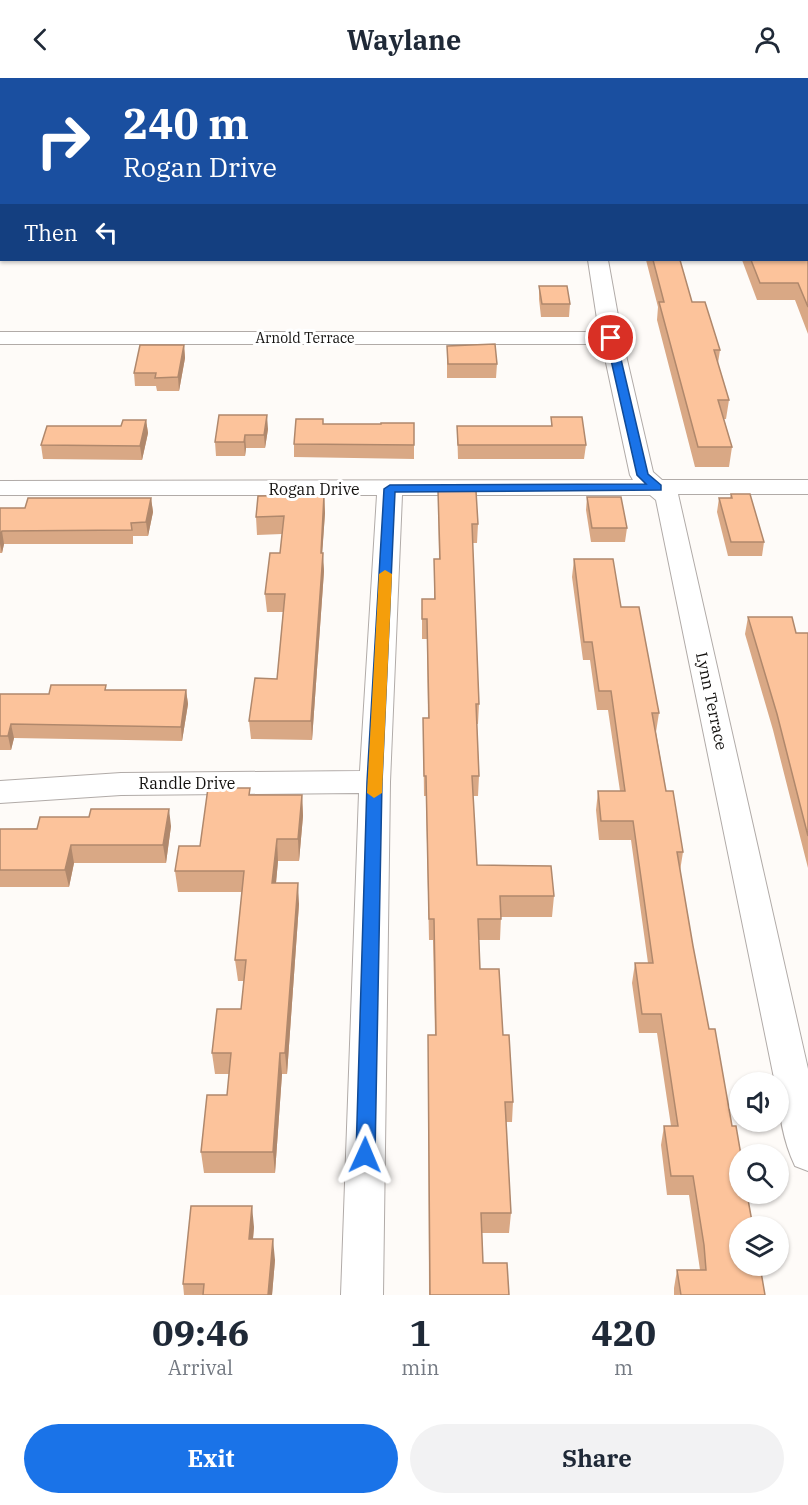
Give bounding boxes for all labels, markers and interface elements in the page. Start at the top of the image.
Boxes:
text: Waylane [347,22,461,57]
icon: back [24,23,57,56]
icon: person [751,23,784,56]
text: 240 m [123,96,249,151]
icon: right [24,102,102,180]
text: Rogan Drive [123,149,277,184]
icon: left [90,216,123,249]
text: Then [24,218,78,247]
pin [585,312,636,363]
icon: arrive [594,321,627,354]
street label: Arnold Terrace [255,329,355,347]
street label: Rogan Drive [268,479,360,499]
street label: Lynn Terrace [692,650,732,752]
street label: Randle Drive [139,773,235,793]
map controls [729,1072,789,1276]
button: sound [729,1072,789,1132]
position arrow [333,1123,397,1187]
button: search [729,1144,789,1204]
button: layers [729,1216,789,1276]
text: 09:46 [152,1309,249,1356]
text: 1 [409,1309,431,1356]
text: 420 [591,1309,656,1356]
text: Arrival [168,1354,233,1381]
text: min [401,1354,439,1381]
text: m [614,1354,633,1381]
button: Exit [24,1424,398,1493]
button: Share [410,1424,784,1493]

